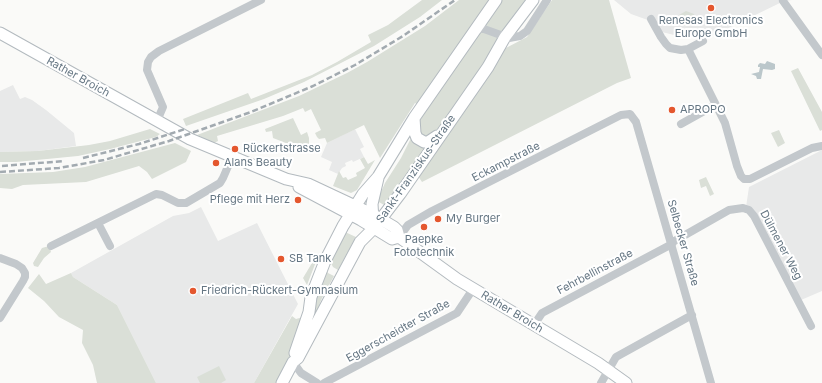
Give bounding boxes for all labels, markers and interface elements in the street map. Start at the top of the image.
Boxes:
marker: Renesas Electronics Europe GmbH [706,3,716,13]
place label: Renesas Electronics Europe GmbH [659,14,763,40]
street label: Rather Broich [44,54,112,100]
place label: APROPO [680,103,726,117]
marker: APROPO [667,105,677,115]
street label: Sankt-Franziskus-Straße [374,112,458,226]
street label: Eckampstraße [470,139,542,185]
place label: Rückertstrasse [243,142,321,156]
marker: Rückertstrasse [230,144,240,154]
place label: Alans Beauty [224,156,292,170]
marker: Alans Beauty [211,158,221,168]
place label: Pflege mit Herz [210,193,290,207]
marker: Pflege mit Herz [293,195,303,205]
street label: Selbecker Straße [664,198,702,288]
street label: Dülmener Weg [757,208,805,282]
place label: My Burger [446,212,500,226]
marker: My Burger [433,214,443,224]
marker: Paepke Fototechnik [419,222,429,232]
place label: Paepke Fototechnik [394,233,454,259]
street label: Fehrbellinstraße [555,246,635,298]
place label: SB Tank [289,252,331,266]
marker: SB Tank [276,254,286,264]
place label: Friedrich-Rückert-Gymnasium [201,284,358,298]
marker: Friedrich-Rückert-Gymnasium [188,286,198,296]
street label: Rather Broich [479,288,545,336]
street label: Eggerscheidter Straße [344,297,452,365]

